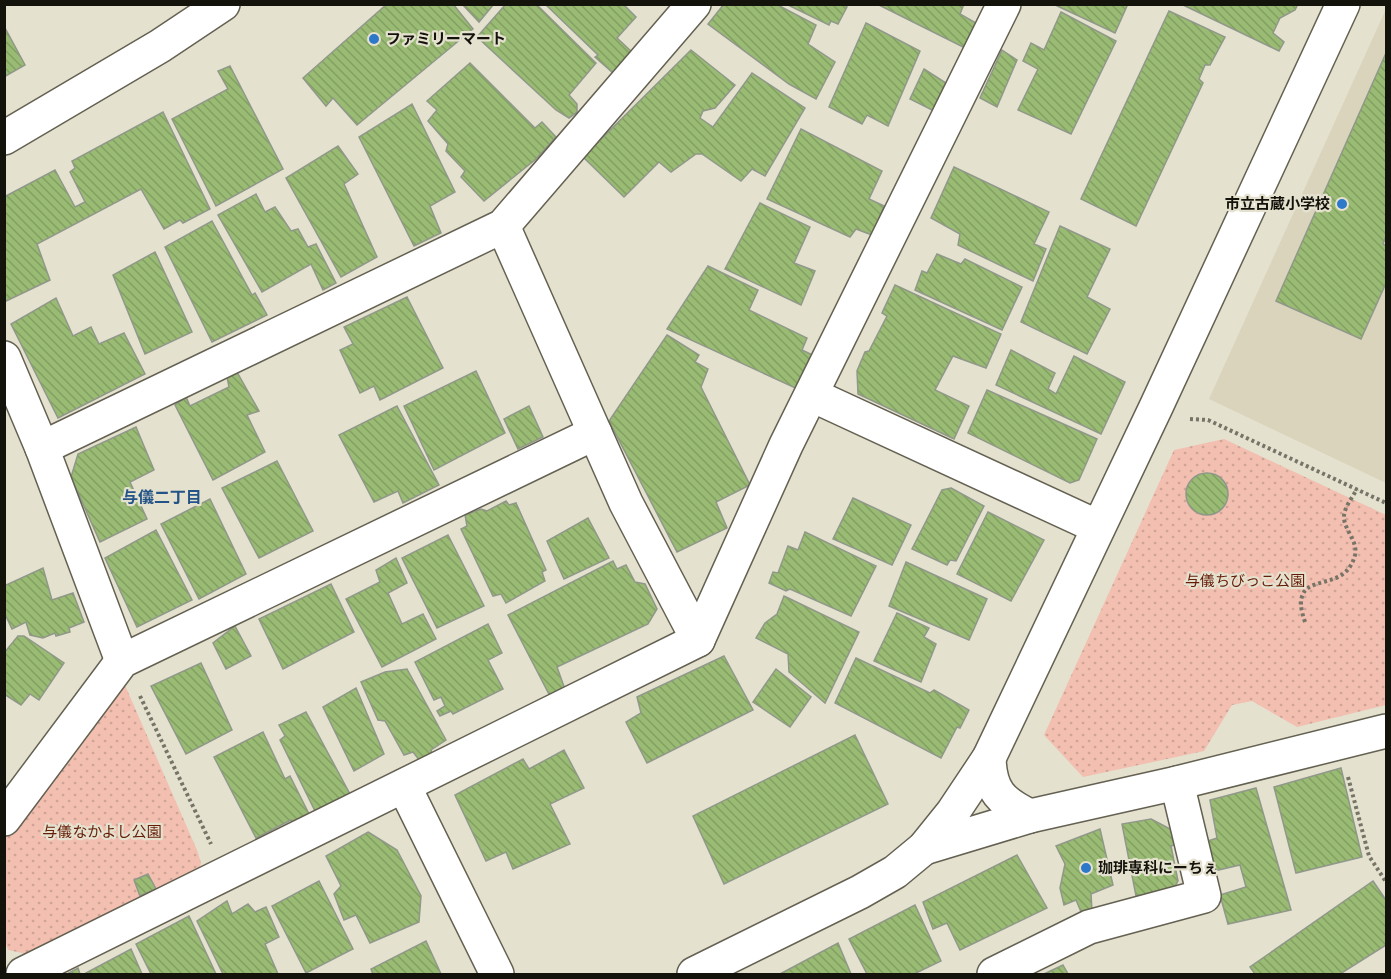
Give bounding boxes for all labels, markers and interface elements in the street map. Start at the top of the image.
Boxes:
place label: ファミリーマート [386,30,506,48]
marker: ファミリーマート [367,32,381,46]
place label: 市立古蔵小学校 [1225,195,1330,213]
marker: 市立古蔵小学校 [1335,197,1349,211]
district label: 与儀二丁目 [122,488,202,507]
park label: 与儀ちびっこ公園 [1185,572,1305,590]
park label: 与儀なかよし公園 [42,823,162,841]
place label: 珈琲専科にーちぇ [1098,859,1218,877]
marker: 珈琲専科にーちぇ [1079,861,1093,875]

